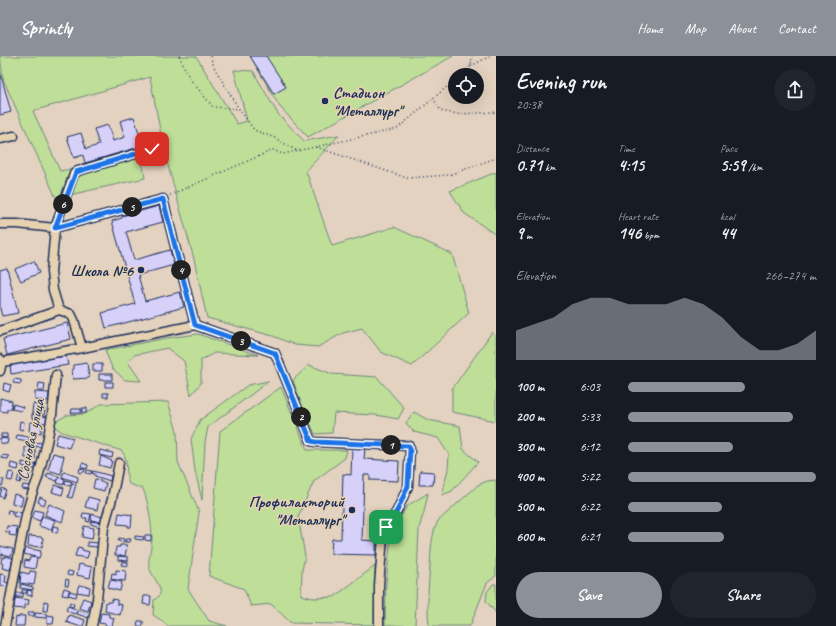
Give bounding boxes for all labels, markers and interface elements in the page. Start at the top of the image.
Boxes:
text: Sprintly [20,16,72,40]
text: Home [637,20,663,37]
text: Map [685,20,706,37]
text: About [728,20,756,37]
text: Contact [778,20,816,37]
map controls [448,68,484,104]
button: locate [448,68,484,104]
text: Evening run [516,68,606,96]
button: share [774,69,816,111]
place label: Стадион "Металлург" [333,83,406,121]
marker: Стадион "Металлург" [320,96,330,106]
text: 20:38 [516,97,542,113]
pin [135,132,169,166]
icon: check [141,138,163,160]
text: Distance [516,141,549,155]
text: Time [618,141,635,155]
text: Pace [720,141,737,155]
text: 0.71 [516,155,542,176]
text: 4:15 [618,155,644,176]
text: 5:59 [720,155,746,176]
text: km [542,160,556,174]
text: /km [746,160,763,174]
pin: 6 [53,194,73,214]
text: 6 [60,197,66,211]
pin: 5 [122,197,142,217]
text: 5 [130,200,134,214]
text: Elevation [516,209,550,223]
text: Heart rate [618,209,658,223]
text: kcal [720,209,735,223]
text: 9 [516,223,523,244]
text: 146 [618,223,641,244]
text: 44 [720,223,735,244]
text: m [523,228,532,242]
text: bpm [641,228,659,242]
pin: 4 [171,260,191,280]
place label: Школа №6 [70,261,134,281]
text: 4 [179,263,183,277]
marker: Школа №6 [136,265,146,275]
text: Elevation [516,268,556,284]
text: 266–274 m [765,268,816,284]
pin: 3 [231,331,251,351]
text: 3 [239,334,243,348]
text: 100 m [516,379,544,395]
text: 6:03 [580,379,600,395]
street label: Сосновая улица [13,396,49,481]
pin: 2 [291,407,311,427]
text: 200 m [516,409,544,425]
text: 5:33 [580,409,600,425]
text: 2 [299,410,303,424]
pin: 1 [381,435,401,455]
text: 1 [389,438,393,452]
text: 300 m [516,439,544,455]
text: 6:12 [580,439,600,455]
text: 400 m [516,469,544,485]
text: 5:22 [580,469,600,485]
place label: Профилакторий "Металлург" [248,492,348,530]
text: 500 m [516,499,544,515]
text: 6:22 [580,499,600,515]
marker: Профилакторий "Металлург" [347,505,357,515]
pin [369,510,403,544]
icon: arrive [375,516,397,538]
text: 600 m [516,529,544,545]
text: 6:21 [580,529,600,545]
button: Save [516,572,662,618]
button: Share [670,572,816,618]

